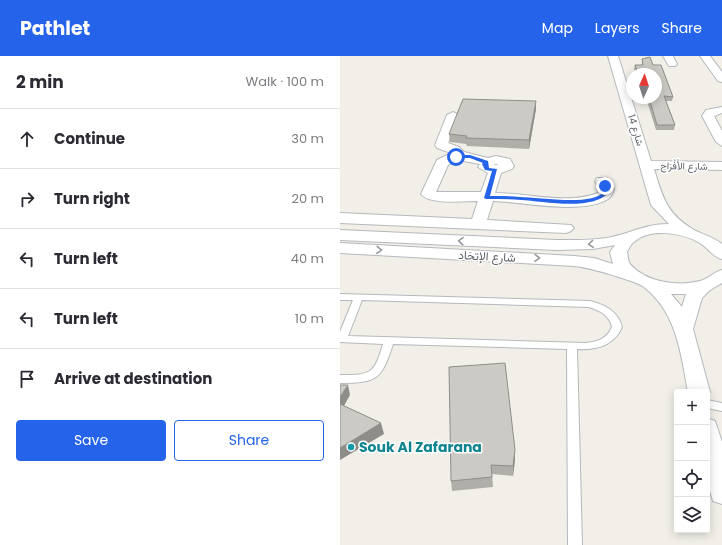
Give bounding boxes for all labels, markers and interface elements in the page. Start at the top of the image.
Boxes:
text: Pathlet [20,15,90,42]
text: Map [542,18,573,38]
text: Layers [595,18,639,38]
text: Share [661,18,702,38]
north arrow [626,68,662,104]
text: 2 min [16,70,64,94]
text: Walk · 100 m [246,72,324,91]
street label: شارع 14 [624,112,648,148]
icon: ahead [16,128,38,150]
text: Continue [54,128,125,149]
text: 30 m [291,129,324,148]
route start [447,148,465,166]
street label: شارع الأَفْرَاح [660,158,708,174]
route end [596,177,614,195]
icon: right [16,188,38,210]
text: Turn right [54,188,130,209]
text: 20 m [291,189,324,208]
one-way arrow [458,236,464,245]
one-way arrow [588,240,594,249]
one-way arrow [376,246,382,254]
street label: شارع الإتحَاد [458,246,516,267]
icon: left [16,248,38,270]
text: Turn left [54,248,118,269]
text: 40 m [291,249,324,268]
one-way arrow [534,254,540,263]
icon: left [16,308,38,330]
text: Turn left [54,308,118,329]
text: 10 m [295,309,324,328]
icon: arrive [16,368,38,390]
text: Arrive at destination [54,368,212,389]
map controls [674,389,710,533]
button: + [674,389,710,425]
button: Save [16,420,166,461]
button: Share [174,420,324,461]
button: − [674,425,710,461]
place label: Souk Al Zafarana [359,437,482,457]
marker: Souk Al Zafarana [346,442,356,452]
button: locate [674,461,710,497]
button: layers [674,497,710,533]

